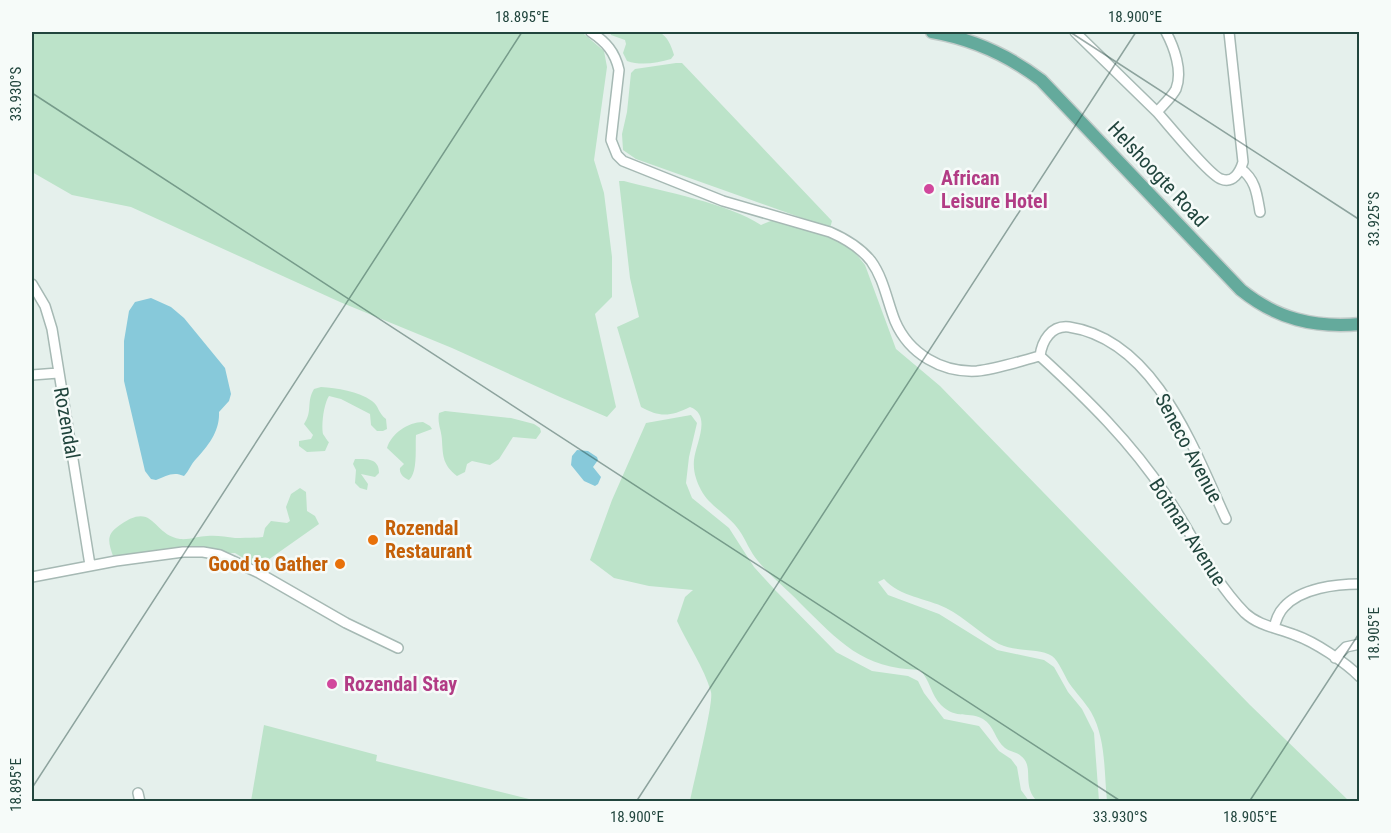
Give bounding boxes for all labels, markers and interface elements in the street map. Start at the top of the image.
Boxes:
text: 18.895°E [495,8,549,26]
text: 18.900°E [1108,8,1162,26]
text: 33.930°S [7,67,25,121]
street label: Helshoogte Road [1103,116,1213,232]
place label: African Leisure Hotel [941,166,1048,213]
marker: African Leisure Hotel [922,182,936,196]
text: 33.925°S [1365,192,1383,246]
street label: Rozendal [49,385,85,461]
street label: Seneco Avenue [1150,389,1228,507]
street label: Botman Avenue [1144,474,1232,590]
place label: Rozendal Restaurant [385,516,472,563]
marker: Rozendal Restaurant [366,533,380,547]
place label: Good to Gather [208,552,328,576]
marker: Good to Gather [333,557,347,571]
text: 18.905°E [1365,607,1383,661]
place label: Rozendal Stay [344,672,457,696]
marker: Rozendal Stay [325,677,339,691]
text: 18.895°E [7,758,25,812]
text: 18.900°E [610,808,664,826]
text: 33.930°S [1093,808,1147,826]
text: 18.905°E [1223,808,1277,826]

